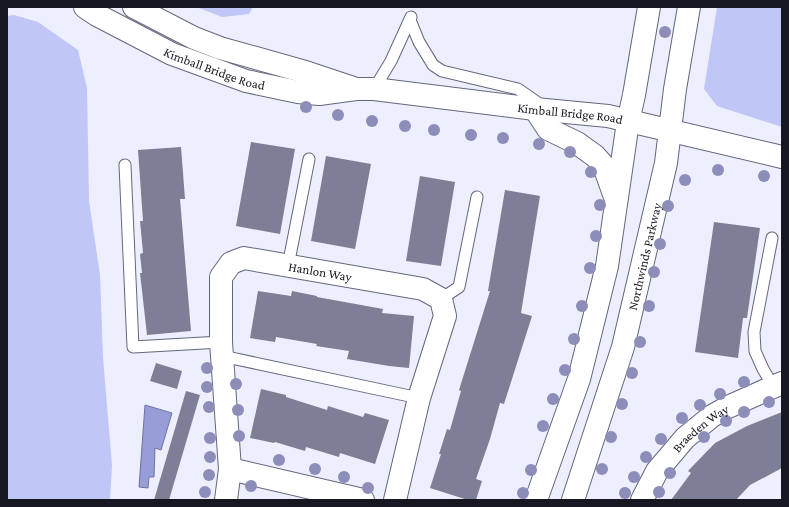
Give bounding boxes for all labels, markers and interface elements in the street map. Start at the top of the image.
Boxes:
street label: Kimball Bridge Road [161,44,266,93]
street label: Kimball Bridge Road [517,100,625,127]
street label: Northwinds Parkway [625,200,665,312]
street label: Hanlon Way [287,259,354,285]
street label: Braeden Way [669,401,732,456]

